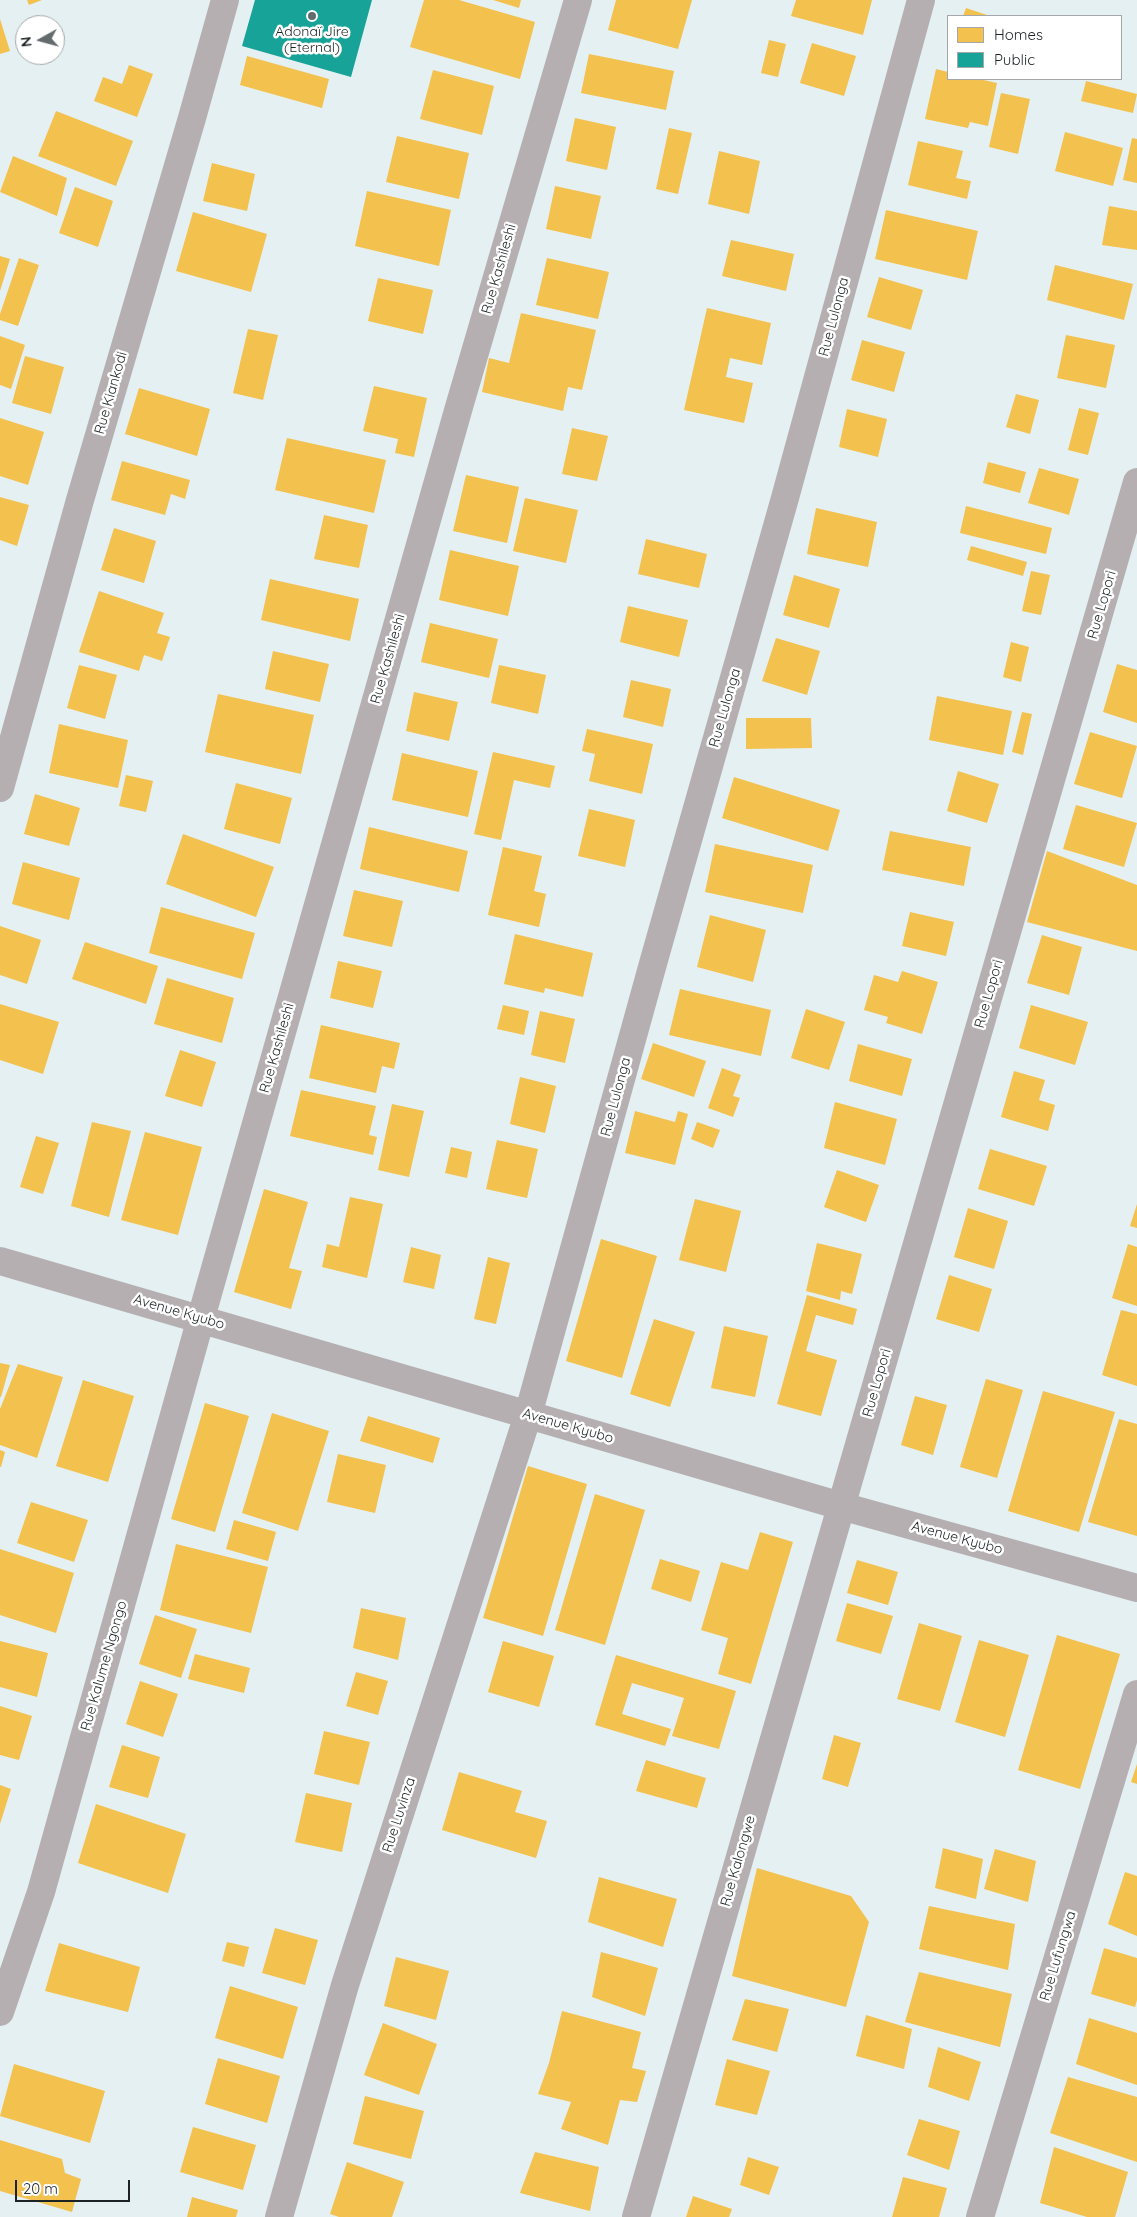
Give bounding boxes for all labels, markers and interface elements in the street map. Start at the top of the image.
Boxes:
marker: Adonaï Jire (Eternal) [306,10,318,22]
north arrow [15,15,65,65]
legend [947,15,1122,80]
place label: Adonaï Jire (Eternal) [275,24,349,56]
text: Homes [994,25,1043,44]
text: N [17,36,36,48]
text: Public [994,50,1035,69]
street label: Rue Kashileshi [478,222,520,316]
street label: Rue Lulonga [815,276,853,358]
street label: Rue Kiankodi [91,350,131,436]
street label: Rue Lopori [1084,569,1120,641]
street label: Rue Kashileshi [367,612,409,706]
street label: Rue Lulonga [706,667,744,749]
street label: Rue Lopori [971,958,1007,1030]
street label: Rue Kashileshi [256,1001,298,1095]
street label: Rue Lulonga [597,1056,635,1138]
street label: Avenue Kyubo [132,1291,226,1333]
street label: Rue Lopori [859,1347,895,1419]
street label: Avenue Kyubo [521,1405,615,1447]
street label: Avenue Kyubo [910,1518,1004,1558]
street label: Rue Kalume Ngongo [77,1599,131,1733]
street label: Rue Luvinza [379,1775,419,1855]
street label: Rue Kalongwe [717,1814,759,1908]
street label: Rue Lufungwa [1036,1909,1080,2003]
scale bar [18,2170,132,2202]
text: 20 m [23,2179,58,2198]

